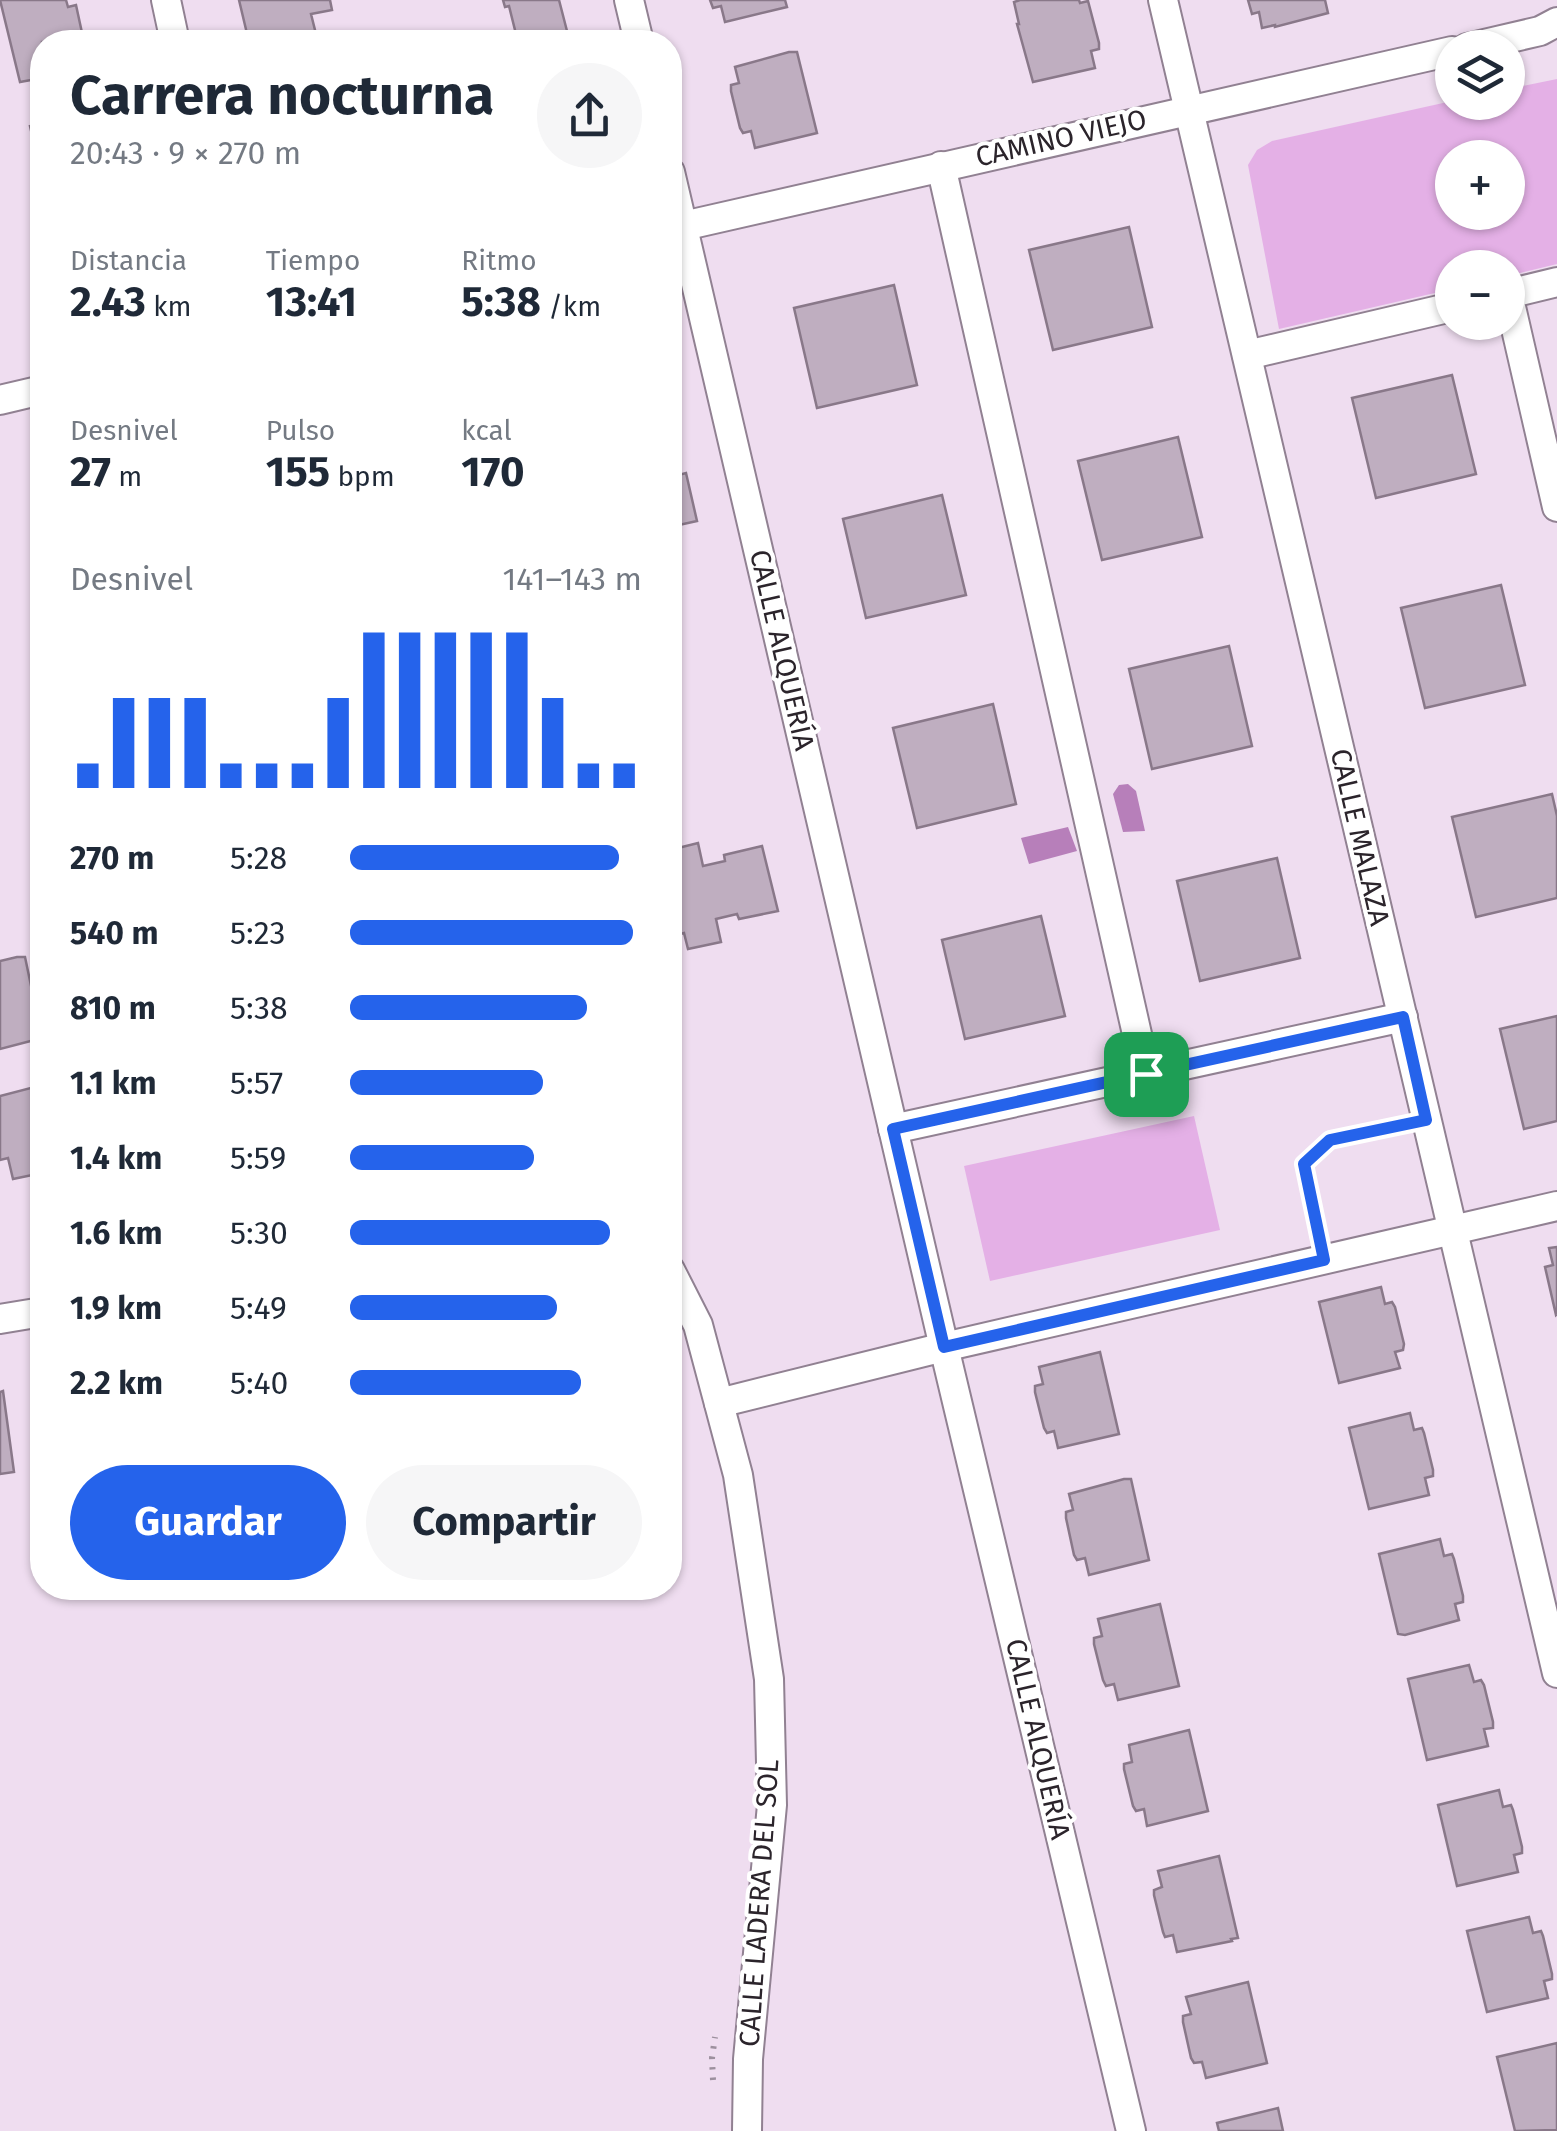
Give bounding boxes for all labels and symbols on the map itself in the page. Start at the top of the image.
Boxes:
street label: CAMINO VIEJO [972,102,1150,174]
street label: CALLE ALQUERÍA [743,546,821,754]
street label: CALLE MALAZA [1324,745,1396,929]
pin [1104,1032,1189,1117]
street label: CALLE ALQUERÍA [999,1635,1077,1843]
street label: CALLE LADERA DEL SOL [732,1758,786,2048]

